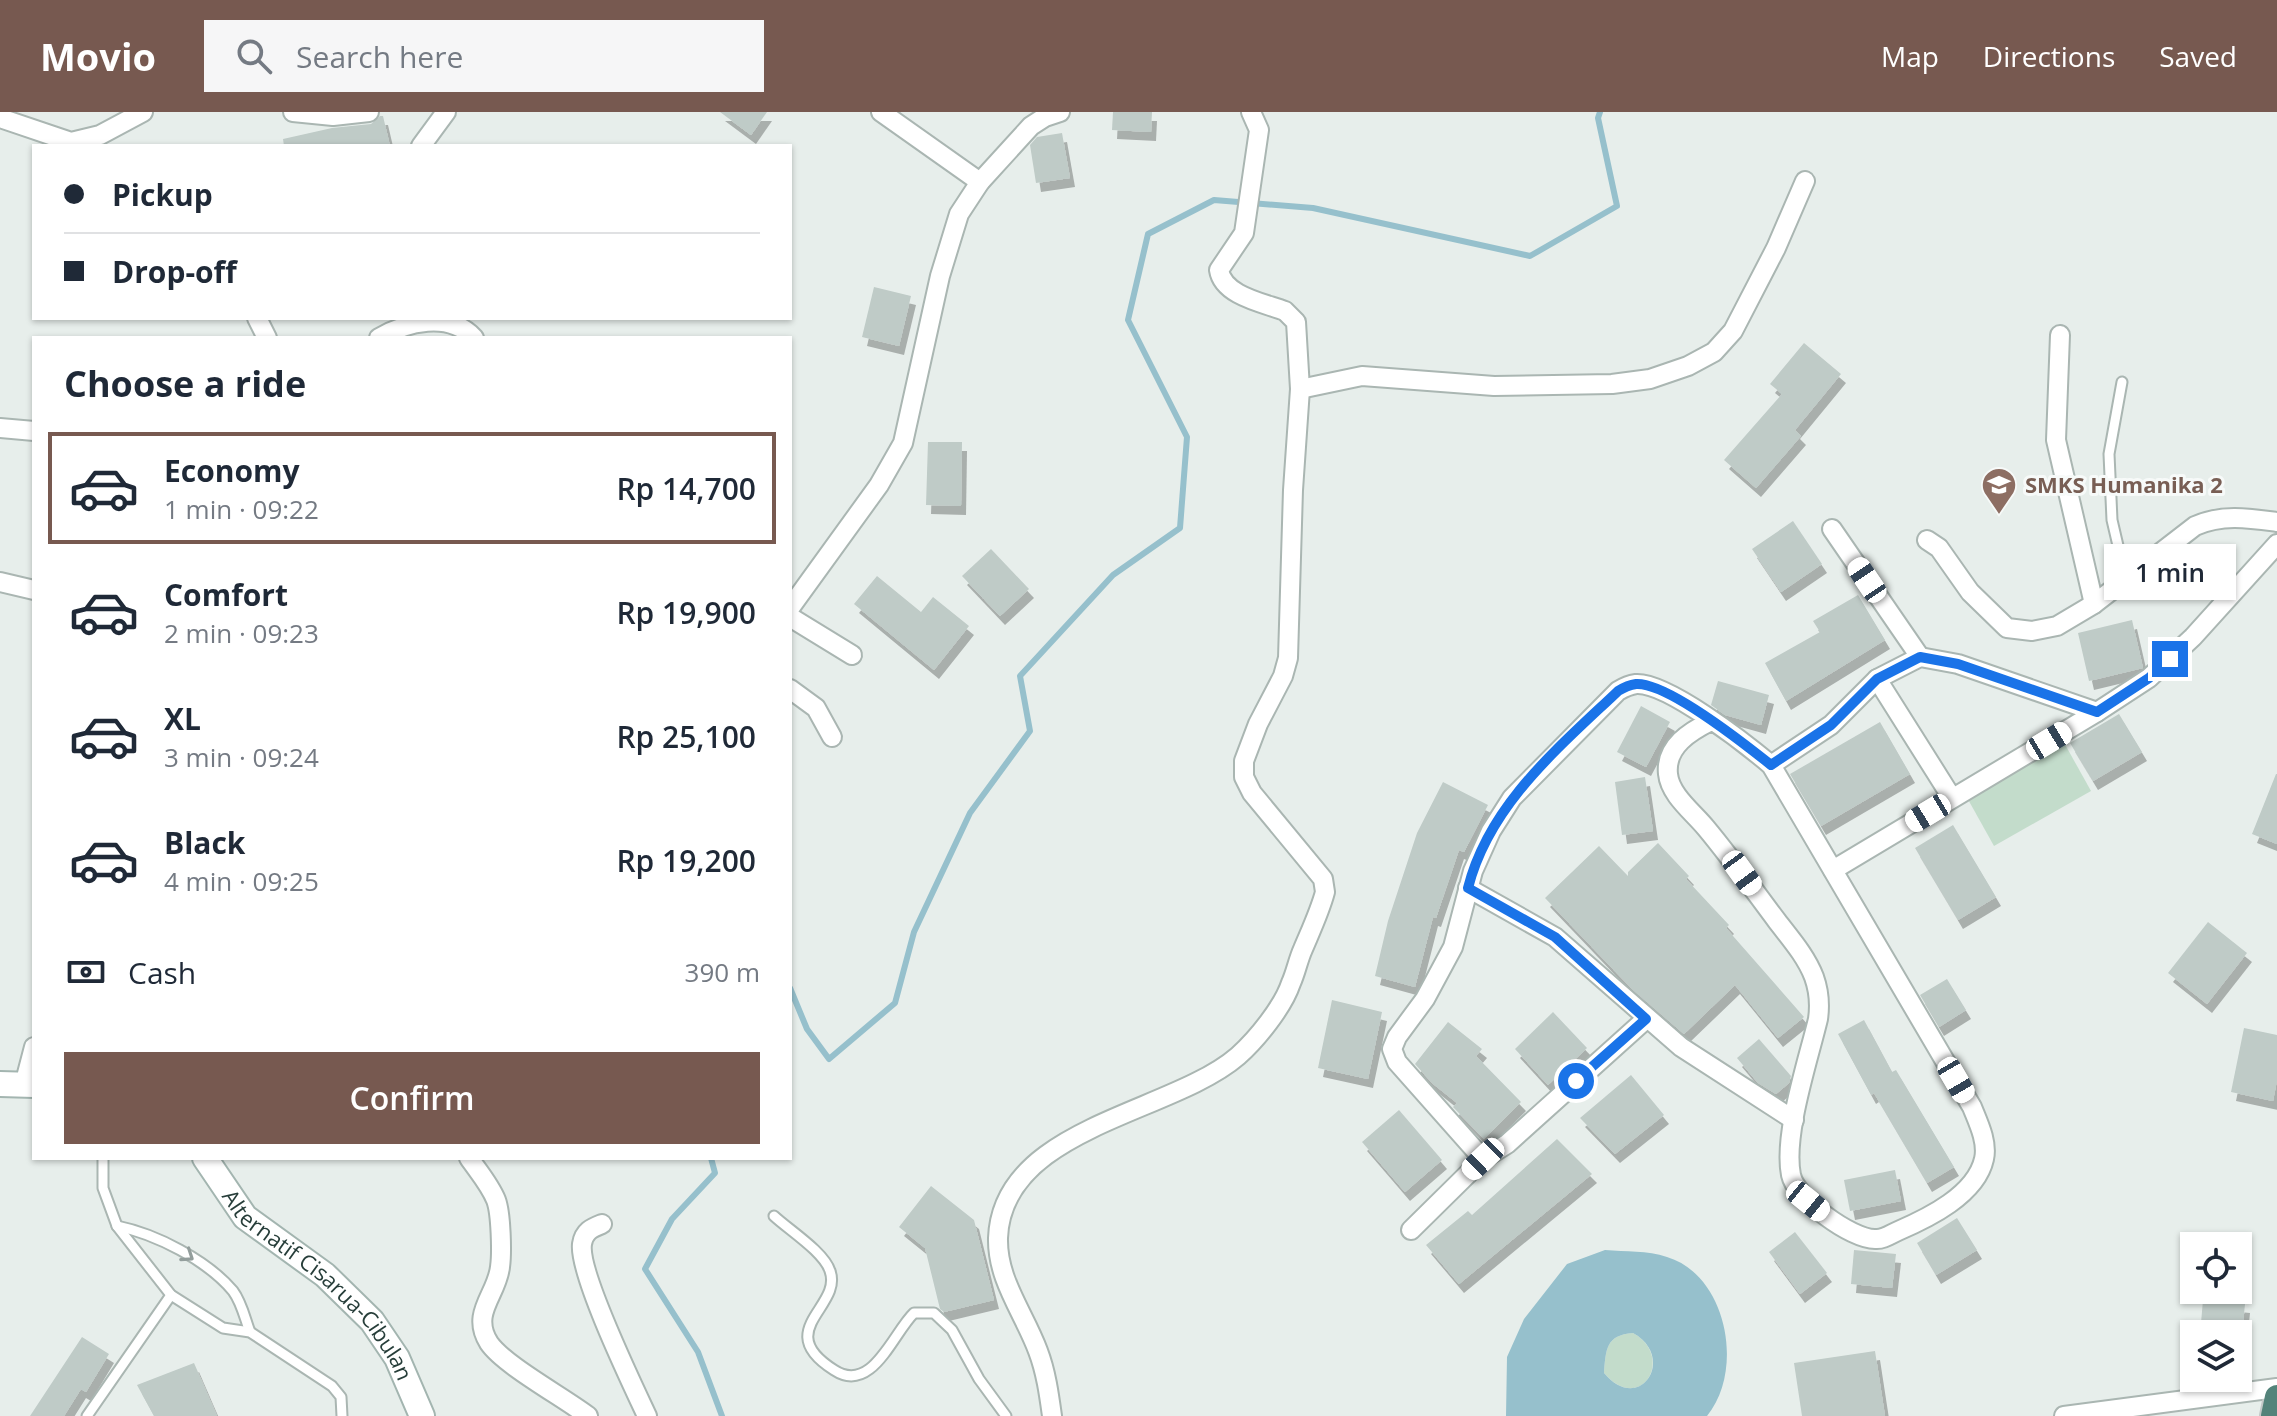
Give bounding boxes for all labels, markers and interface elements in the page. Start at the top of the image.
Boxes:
search box [204,20,764,92]
text: Movio [40,30,156,82]
icon: search [232,34,276,78]
text: Search here [296,36,463,77]
text: Map [1881,37,1939,75]
text: Directions [1983,37,2115,75]
text: Saved [2159,37,2237,75]
text: Pickup [112,174,213,215]
text: Drop-off [112,251,237,292]
text: Choose a ride [64,359,306,408]
text: Economy [164,450,300,491]
icon: car [68,452,140,524]
school or university icon: SMKS Humanika 2 [1980,466,2018,516]
text: Rp 14,700 [616,468,756,509]
place label: SMKS Humanika 2 [2025,469,2223,499]
text: 1 min · 09:22 [164,491,319,527]
callout: 1 min [2104,543,2236,599]
car [1844,553,1890,607]
text: 1 min [2135,554,2205,590]
text: Comfort [164,574,288,615]
icon: car [68,576,140,648]
text: Rp 19,900 [616,592,756,633]
text: 2 min · 09:23 [164,615,319,651]
route end [2152,641,2188,677]
text: XL [164,698,201,739]
icon: car [68,700,140,772]
text: Rp 25,100 [616,716,756,757]
car [2022,718,2076,764]
text: 3 min · 09:24 [164,739,319,775]
car [1901,790,1955,836]
text: Black [164,822,245,863]
icon: car [68,824,140,896]
text: Rp 19,200 [616,840,756,881]
car [1718,847,1766,899]
text: 4 min · 09:25 [164,863,319,899]
icon: cash [64,950,108,994]
text: Cash [128,952,196,993]
text: 390 m [685,954,760,990]
button: Confirm [64,1052,760,1144]
car [1934,1053,1978,1107]
route start [1558,1063,1594,1099]
car [1457,1134,1509,1184]
car [1782,1177,1834,1225]
street label: Alternatif Cisarua-Cibulan [216,1183,421,1384]
map controls [2180,1232,2252,1392]
button: locate [2180,1232,2252,1304]
one-way arrow [179,1246,194,1261]
button: layers [2180,1320,2252,1392]

